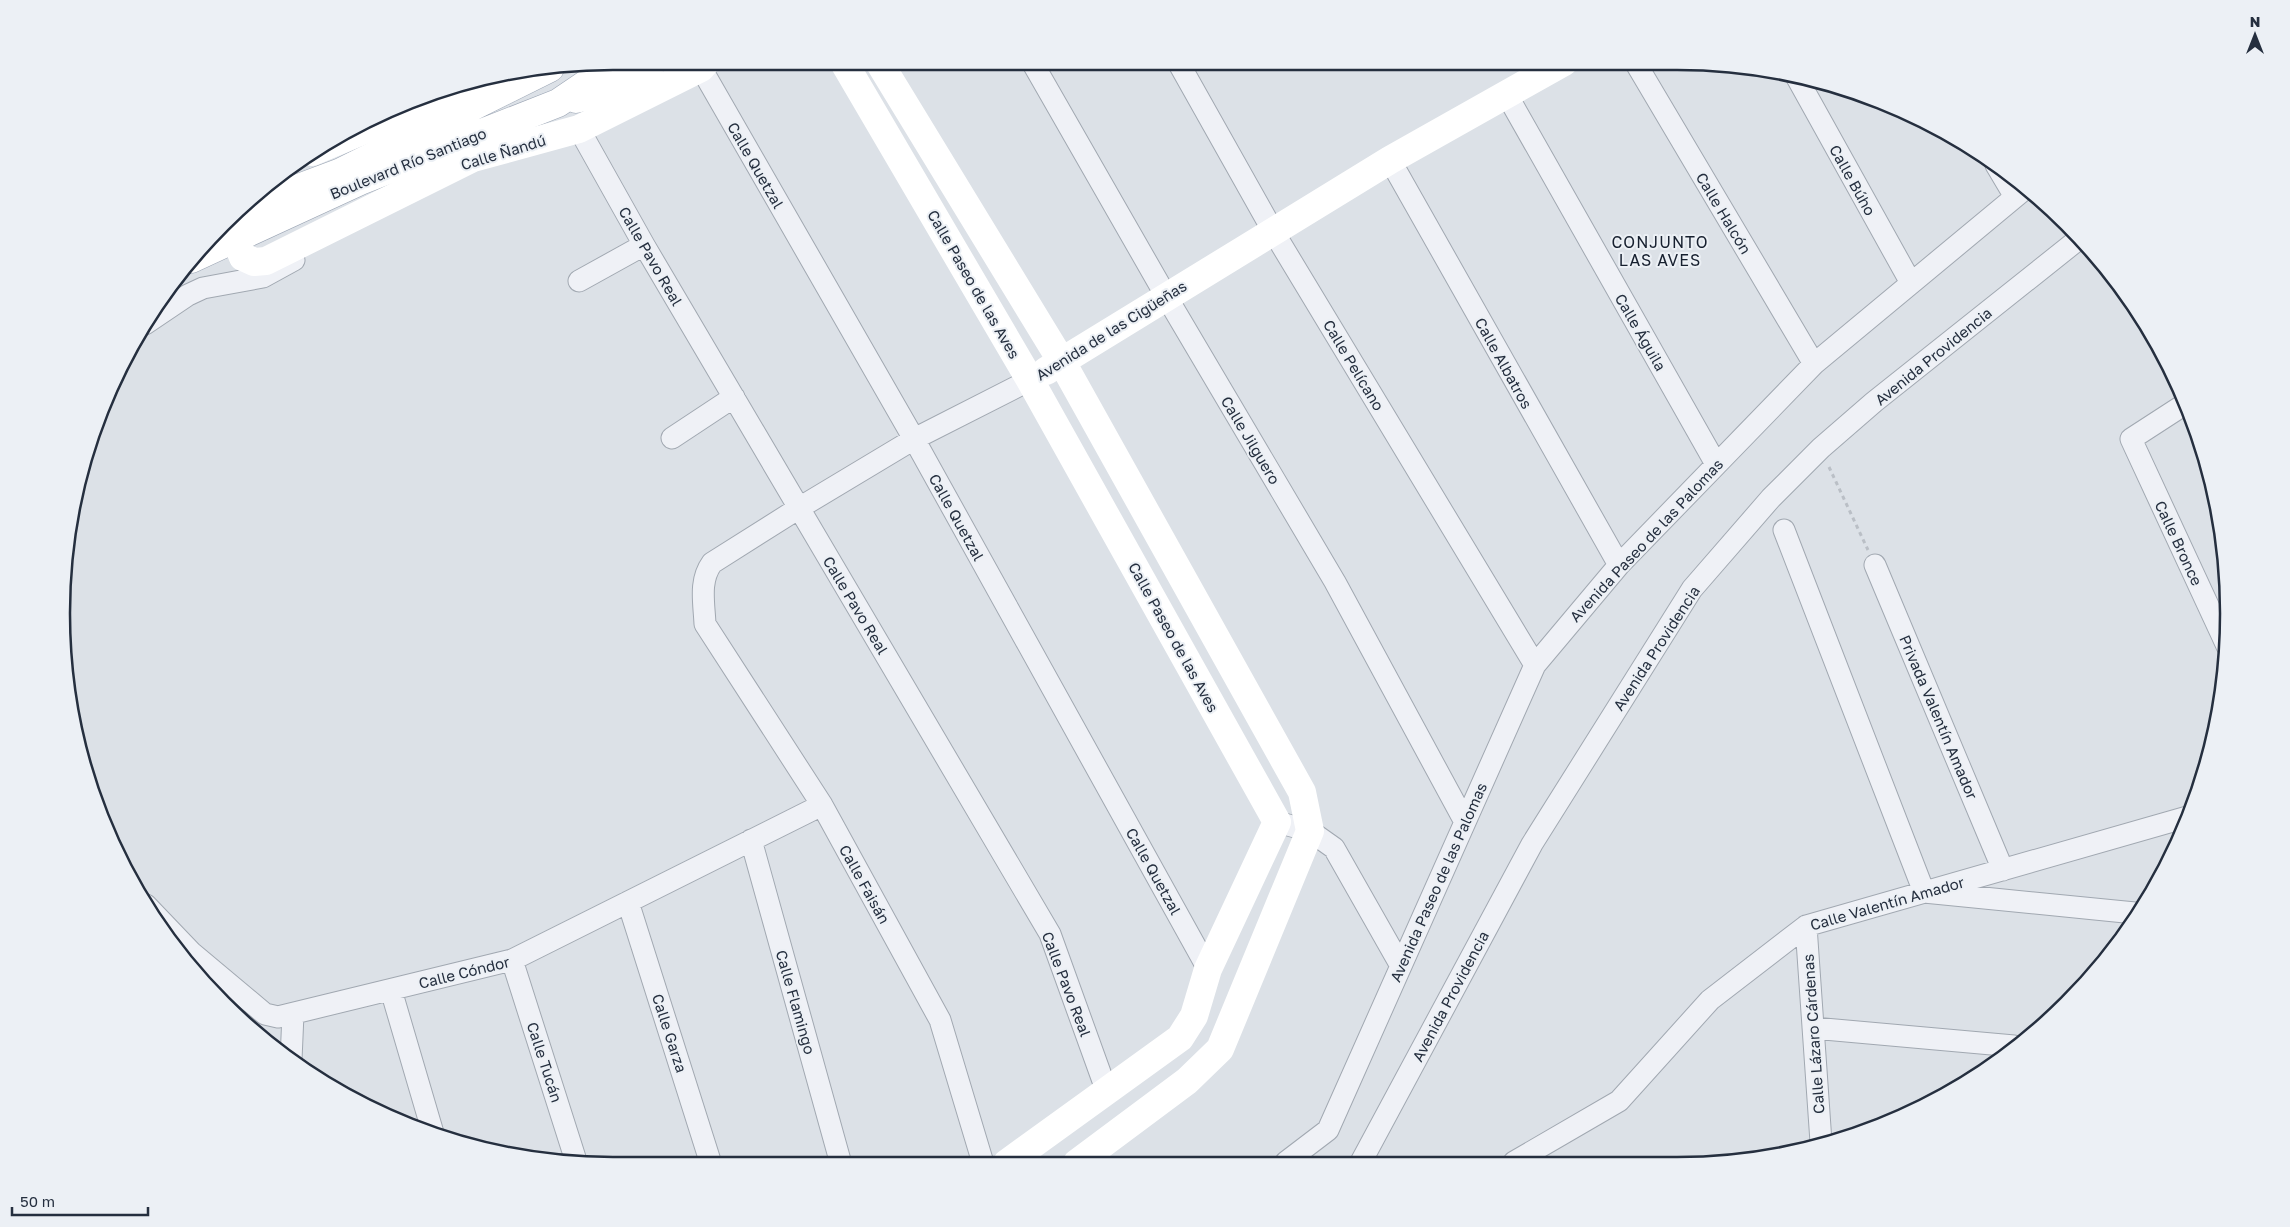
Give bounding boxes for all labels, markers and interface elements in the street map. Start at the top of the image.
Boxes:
north arrow [2230,10,2280,60]
text: N [2250,13,2260,30]
street label: Calle Quetzal [724,119,788,212]
street label: Boulevard Río Santiago [327,123,489,203]
street label: Calle Ñandú [458,131,548,173]
street label: Calle Búho [1826,142,1880,218]
street label: Calle Halcón [1693,169,1755,257]
street label: Calle Pavo Real [615,203,687,309]
street label: Calle Paseo de las Aves [924,206,1024,362]
district label: CONJUNTO LAS AVES [1611,232,1709,270]
street label: Avenida de las Cigüeñas [1032,276,1190,384]
street label: Calle Águila [1612,290,1670,374]
street label: Avenida Providencia [1871,303,1995,409]
street label: Calle Albatros [1472,314,1536,412]
street label: Calle Pelícano [1320,316,1388,414]
street label: Calle Jilguero [1218,393,1284,487]
street label: Avenida Paseo de las Palomas [1566,455,1726,625]
street label: Calle Quetzal [926,470,988,564]
street label: Calle Bronce [2152,498,2207,588]
street label: Calle Pavo Real [820,553,892,658]
street label: Calle Paseo de las Aves [1125,559,1223,715]
street label: Avenida Providencia [1609,582,1703,714]
street label: Privada Valentín Amador [1896,632,1982,802]
street label: Avenida Paseo de las Palomas [1386,779,1490,984]
street label: Calle Quetzal [1123,824,1185,918]
street label: Calle Faisán [836,841,894,927]
street label: Calle Valentín Amador [1808,872,1966,934]
street label: Avenida Providencia [1408,928,1492,1064]
street label: Calle Pavo Real [1039,929,1095,1039]
street label: Calle Flamingo [773,948,819,1056]
street label: Calle Cóndor [417,952,511,992]
street label: Calle Lázaro Cárdenas [1798,953,1828,1115]
street label: Calle Garza [649,991,691,1075]
street label: Calle Tucán [524,1020,566,1104]
scale bar [12,1184,149,1216]
text: 50 m [20,1192,55,1210]

